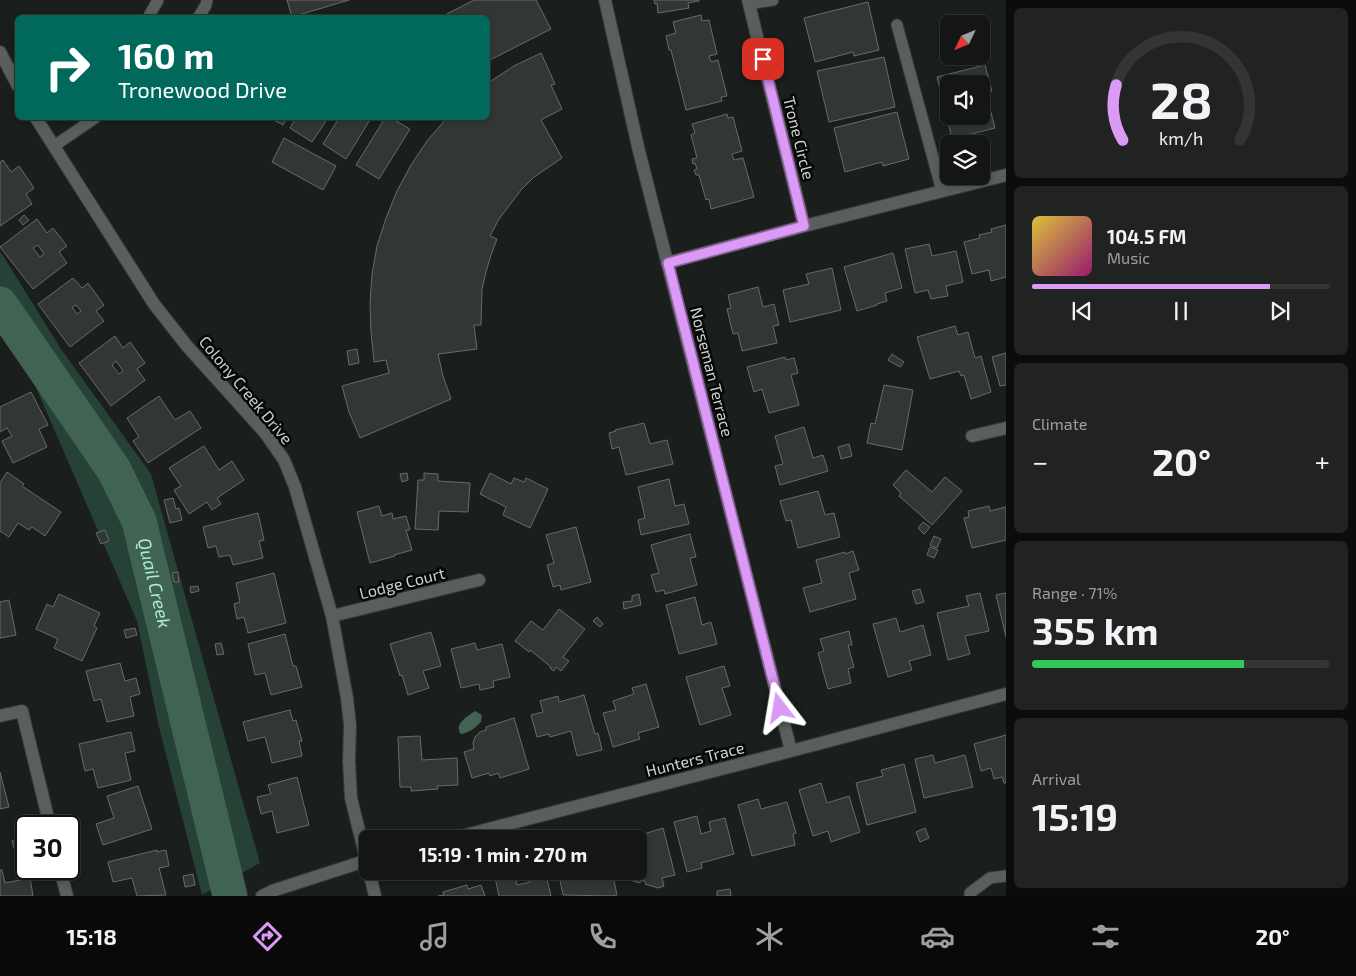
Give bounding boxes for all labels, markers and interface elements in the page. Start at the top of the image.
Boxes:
north arrow [940,15,990,65]
map controls [940,15,990,185]
text: 160 m [118,34,214,76]
icon: right [35,35,100,100]
pin [742,38,784,80]
icon: arrive [749,45,777,73]
text: 28 [1150,67,1212,129]
button: sound [940,75,990,125]
text: Tronewood Drive [118,76,287,102]
street label: Trone Circle [780,94,819,181]
text: km/h [1159,127,1203,149]
button: layers [940,135,990,185]
text: 104.5 FM [1107,225,1187,248]
text: Music [1107,248,1150,267]
icon: previous [1068,297,1096,325]
icon: pause [1167,297,1195,325]
icon: next [1266,297,1294,325]
street label: Norseman Terrace [687,305,738,439]
street label: Colony Creek Drive [196,332,297,448]
text: Climate [1032,414,1087,433]
text: 20° [1152,438,1211,484]
text: − [1032,444,1048,478]
text: + [1315,444,1330,478]
water label: Quail Creek [134,536,177,630]
street label: Lodge Court [357,563,447,602]
text: Range · 71% [1032,583,1117,602]
text: 355 km [1032,607,1158,653]
position arrow [753,681,805,733]
street label: Hunters Trace [644,737,746,780]
text: Arrival [1032,769,1081,788]
text: 15:19 [1032,793,1118,839]
speed limit sign: 30 [15,815,80,880]
text: 15:19 · 1 min · 270 m [419,843,587,866]
icon: directions [250,919,285,954]
icon: music [417,919,452,954]
icon: phone [585,919,620,954]
icon: climate [752,919,787,954]
icon: car [920,919,955,954]
icon: filters [1088,919,1123,954]
text: 15:18 [66,923,117,949]
text: 20° [1255,923,1290,949]

